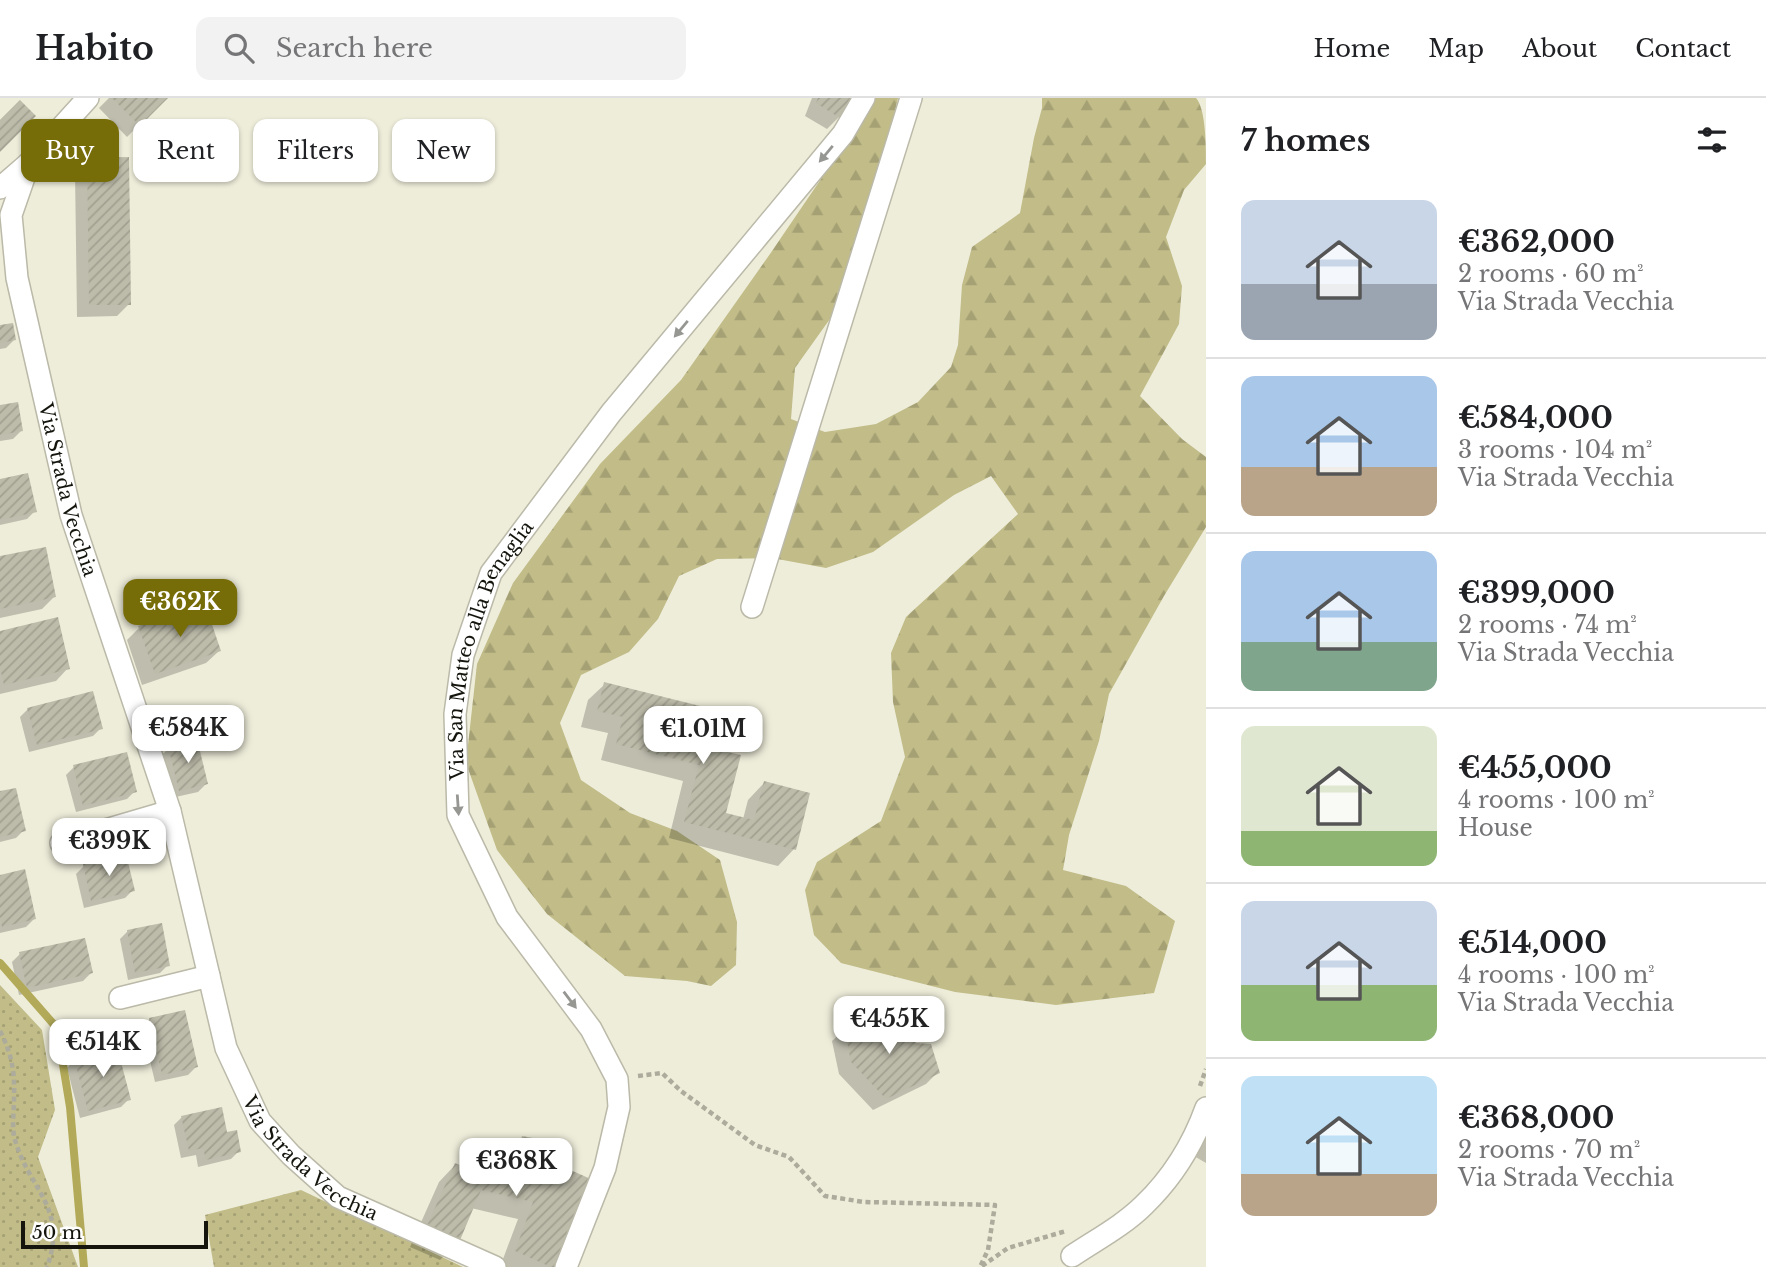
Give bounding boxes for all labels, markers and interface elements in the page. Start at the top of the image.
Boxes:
search box [196,17,686,80]
text: Habito [35,28,154,69]
icon: search [220,29,258,67]
text: Search here [276,32,433,64]
text: Home [1314,34,1390,63]
text: Map [1428,34,1484,63]
text: About [1522,34,1597,63]
text: Contact [1635,34,1731,63]
chip: Buy [21,119,119,182]
chip: Rent [133,119,239,182]
chip: Filters [253,119,378,182]
chip: New [392,119,495,182]
icon: filters [1693,121,1731,159]
text: 7 homes [1241,122,1370,159]
one-way arrow [819,146,834,163]
text: €362,000 [1458,223,1615,260]
icon: home [1297,228,1381,312]
text: 2 rooms · 60 m² [1458,260,1644,288]
text: Via Strada Vecchia [1458,288,1674,316]
one-way arrow [673,320,688,338]
text: €584,000 [1458,399,1613,436]
street label: Via Strada Vecchia [34,400,102,580]
icon: home [1297,404,1381,488]
text: 3 rooms · 104 m² [1458,436,1652,464]
text: Via Strada Vecchia [1458,464,1674,492]
street label: Via San Matteo alla Benaglia [443,516,538,781]
text: €399,000 [1458,574,1615,611]
icon: home [1297,579,1381,663]
pin: €362K [131,580,229,639]
text: €362K [139,588,221,616]
text: 2 rooms · 74 m² [1458,611,1637,639]
text: Via Strada Vecchia [1458,639,1674,667]
pin: €584K [139,706,237,765]
pin: €1.01M [646,706,760,766]
text: €584K [148,714,228,742]
text: €1.01M [660,715,746,743]
text: €455,000 [1458,749,1612,786]
icon: home [1297,754,1381,838]
text: 4 rooms · 100 m² [1458,786,1655,814]
one-way arrow [453,794,464,816]
text: House [1458,814,1533,842]
pin: €399K [60,818,158,878]
text: €399K [68,827,150,855]
text: €514,000 [1458,924,1607,961]
icon: home [1297,929,1381,1013]
text: 4 rooms · 100 m² [1458,961,1655,989]
text: Via Strada Vecchia [1458,989,1674,1017]
one-way arrow [562,991,577,1009]
pin: €455K [840,996,938,1056]
text: €455K [849,1005,929,1033]
pin: €514K [54,1020,152,1079]
text: €514K [65,1028,141,1056]
street label: Via Strada Vecchia [238,1091,382,1225]
text: €368,000 [1458,1099,1614,1136]
icon: home [1297,1104,1381,1188]
text: 2 rooms · 70 m² [1458,1136,1640,1164]
pin: €368K [467,1138,565,1198]
text: €368K [475,1147,557,1175]
text: Via Strada Vecchia [1458,1164,1674,1192]
scale bar [21,1218,208,1250]
text: 50 m [32,1221,82,1244]

